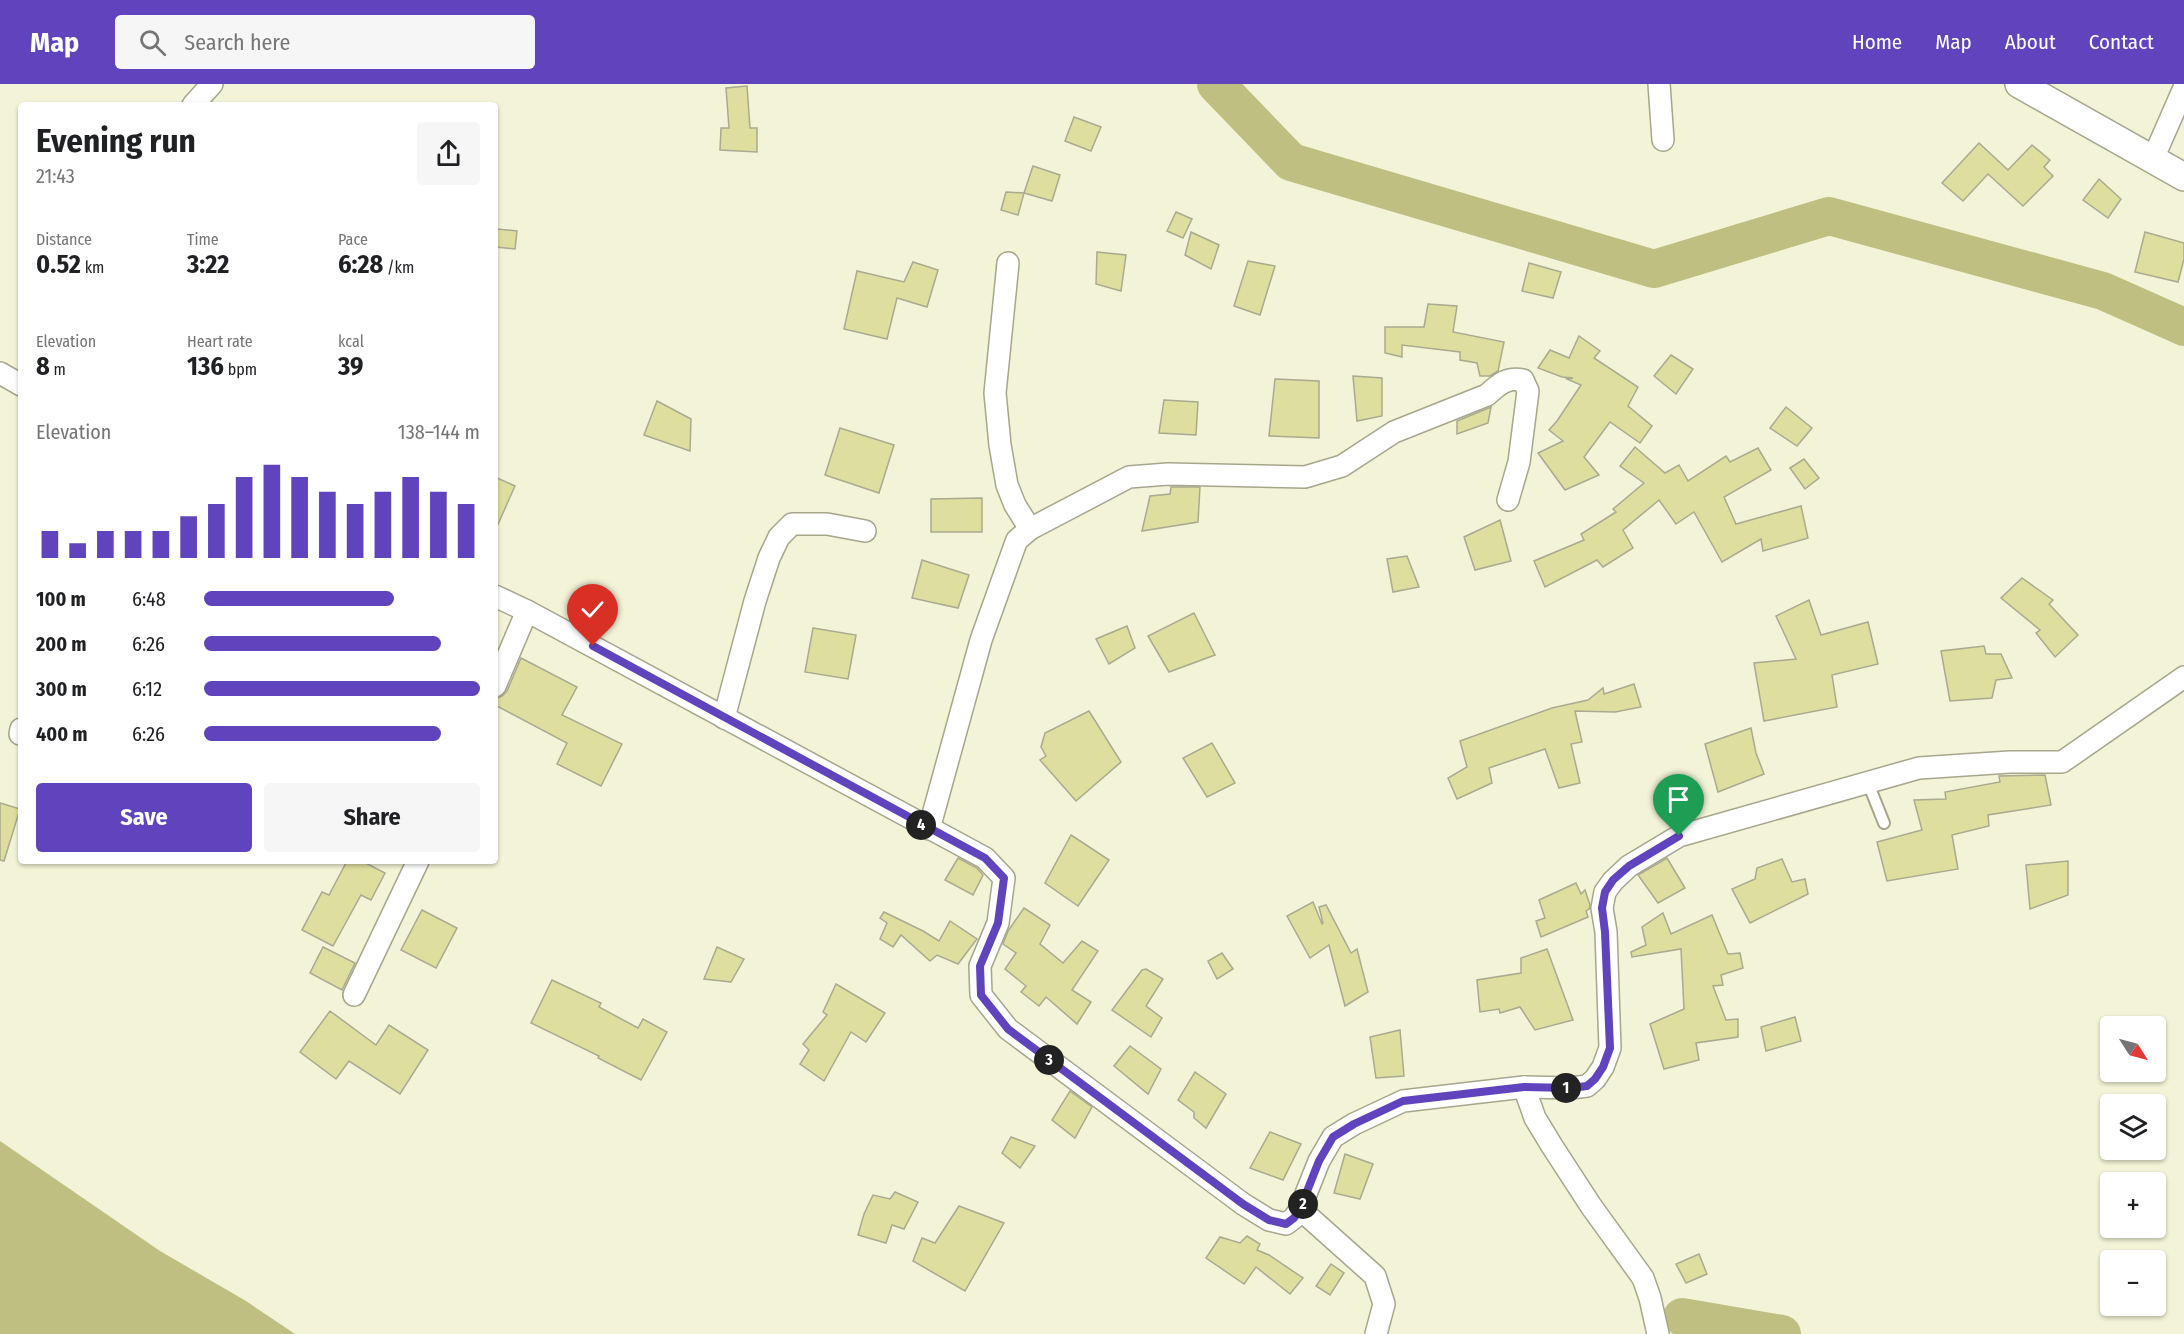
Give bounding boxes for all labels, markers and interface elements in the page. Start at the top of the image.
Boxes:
search box [115,15,535,69]
text: Map [30,26,79,59]
icon: search [136,26,169,59]
text: Search here [184,29,290,56]
text: Home [1852,29,1902,55]
text: Map [1935,29,1972,55]
text: About [2005,29,2056,55]
text: Contact [2089,29,2154,55]
text: Evening run [36,121,196,161]
button: share [417,122,480,185]
text: 21:43 [36,164,75,188]
text: Distance [36,230,92,249]
text: Time [187,230,219,249]
text: Pace [338,230,368,249]
text: 0.52 [36,249,81,280]
text: 3:22 [187,249,229,280]
text: 6:28 [338,249,383,280]
text: km [81,258,104,277]
text: /km [383,258,414,277]
text: Elevation [36,332,96,351]
text: Heart rate [187,332,253,351]
text: kcal [338,332,364,351]
text: 8 [36,351,50,382]
text: 136 [187,351,224,382]
text: 39 [338,351,364,382]
text: m [50,360,66,379]
text: bpm [224,360,257,379]
text: Elevation [36,420,111,444]
text: 138–144 m [398,420,480,444]
pin [567,584,618,646]
text: 100 m [36,587,86,611]
text: 6:48 [132,587,166,611]
icon: check [576,593,609,626]
text: 200 m [36,632,87,656]
text: 6:26 [132,632,165,656]
text: 300 m [36,677,87,701]
text: 6:12 [132,677,162,701]
text: 400 m [36,722,88,746]
text: 6:26 [132,722,165,746]
pin [1653,774,1704,836]
button: Save [36,783,252,852]
button: Share [264,783,480,852]
icon: arrive [1662,783,1695,816]
pin: 4 [906,810,936,840]
text: 4 [917,815,925,834]
north arrow [2100,1016,2166,1082]
map controls [2100,1016,2166,1316]
pin: 3 [1034,1045,1064,1075]
text: 3 [1045,1050,1053,1069]
pin: 1 [1551,1073,1581,1103]
text: 1 [1563,1078,1569,1097]
button: layers [2100,1094,2166,1160]
button: + [2100,1172,2166,1238]
pin: 2 [1288,1189,1318,1219]
text: 2 [1299,1194,1307,1213]
button: − [2100,1250,2166,1316]

